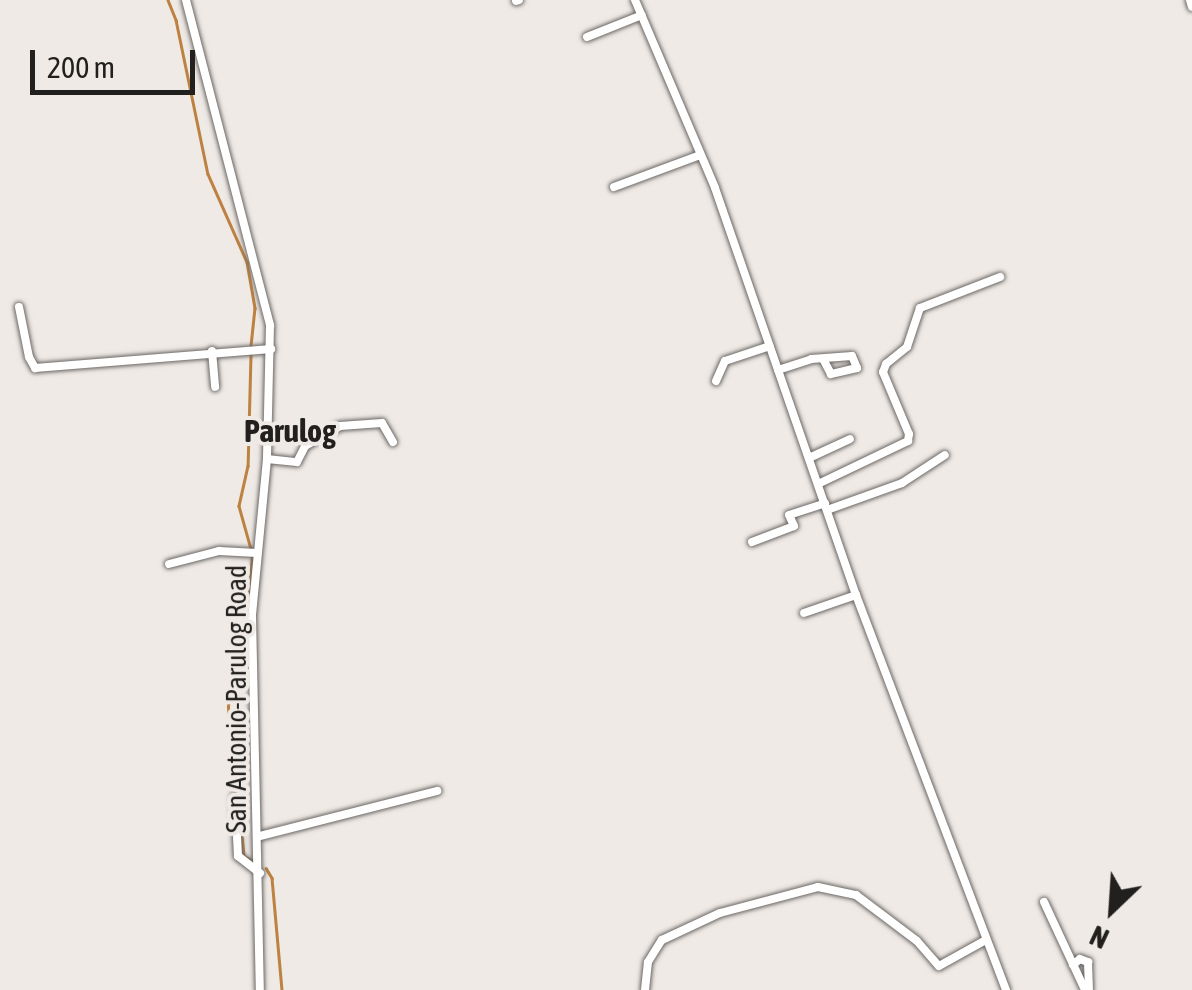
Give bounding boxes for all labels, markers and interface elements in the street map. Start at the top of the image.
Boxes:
scale bar [35,30,200,92]
text: 200 m [47,50,115,84]
district label: Parulog [244,412,336,450]
street label: San Antonio-Parulog Road [219,565,253,833]
north arrow [1062,860,1162,960]
text: N [1085,919,1114,955]

